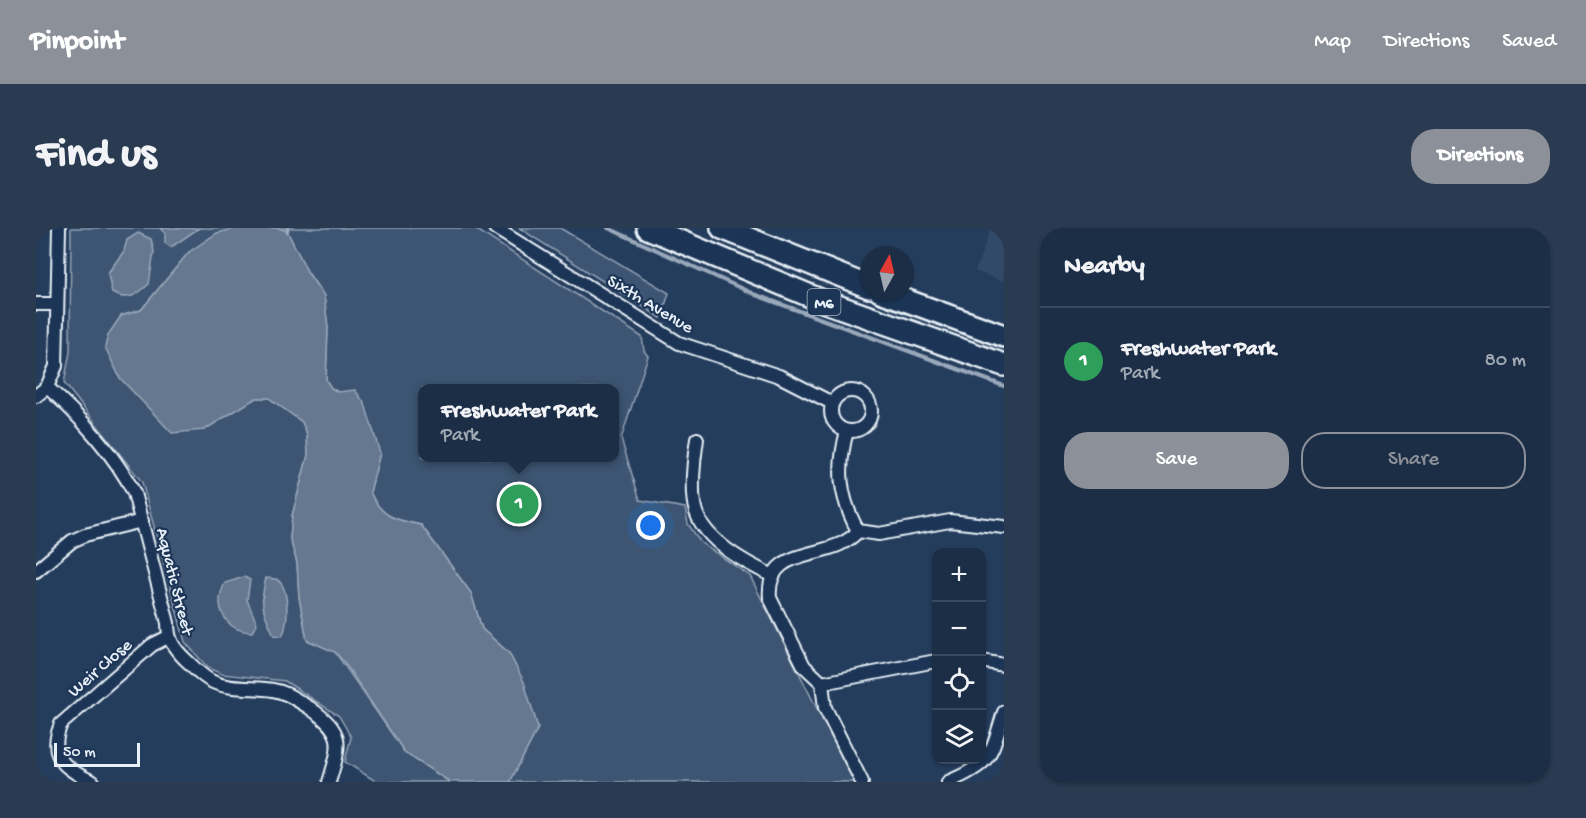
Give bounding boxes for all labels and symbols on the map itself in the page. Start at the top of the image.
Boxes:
north arrow [860,246,914,300]
street label: Sixth Avenue [603,271,697,340]
road number: M6 [808,289,840,315]
pin: 1 [500,482,538,526]
your location [636,511,665,540]
street label: Aquatic Street [150,526,197,639]
street label: Weir Close [64,635,138,702]
scale bar [54,740,140,768]

